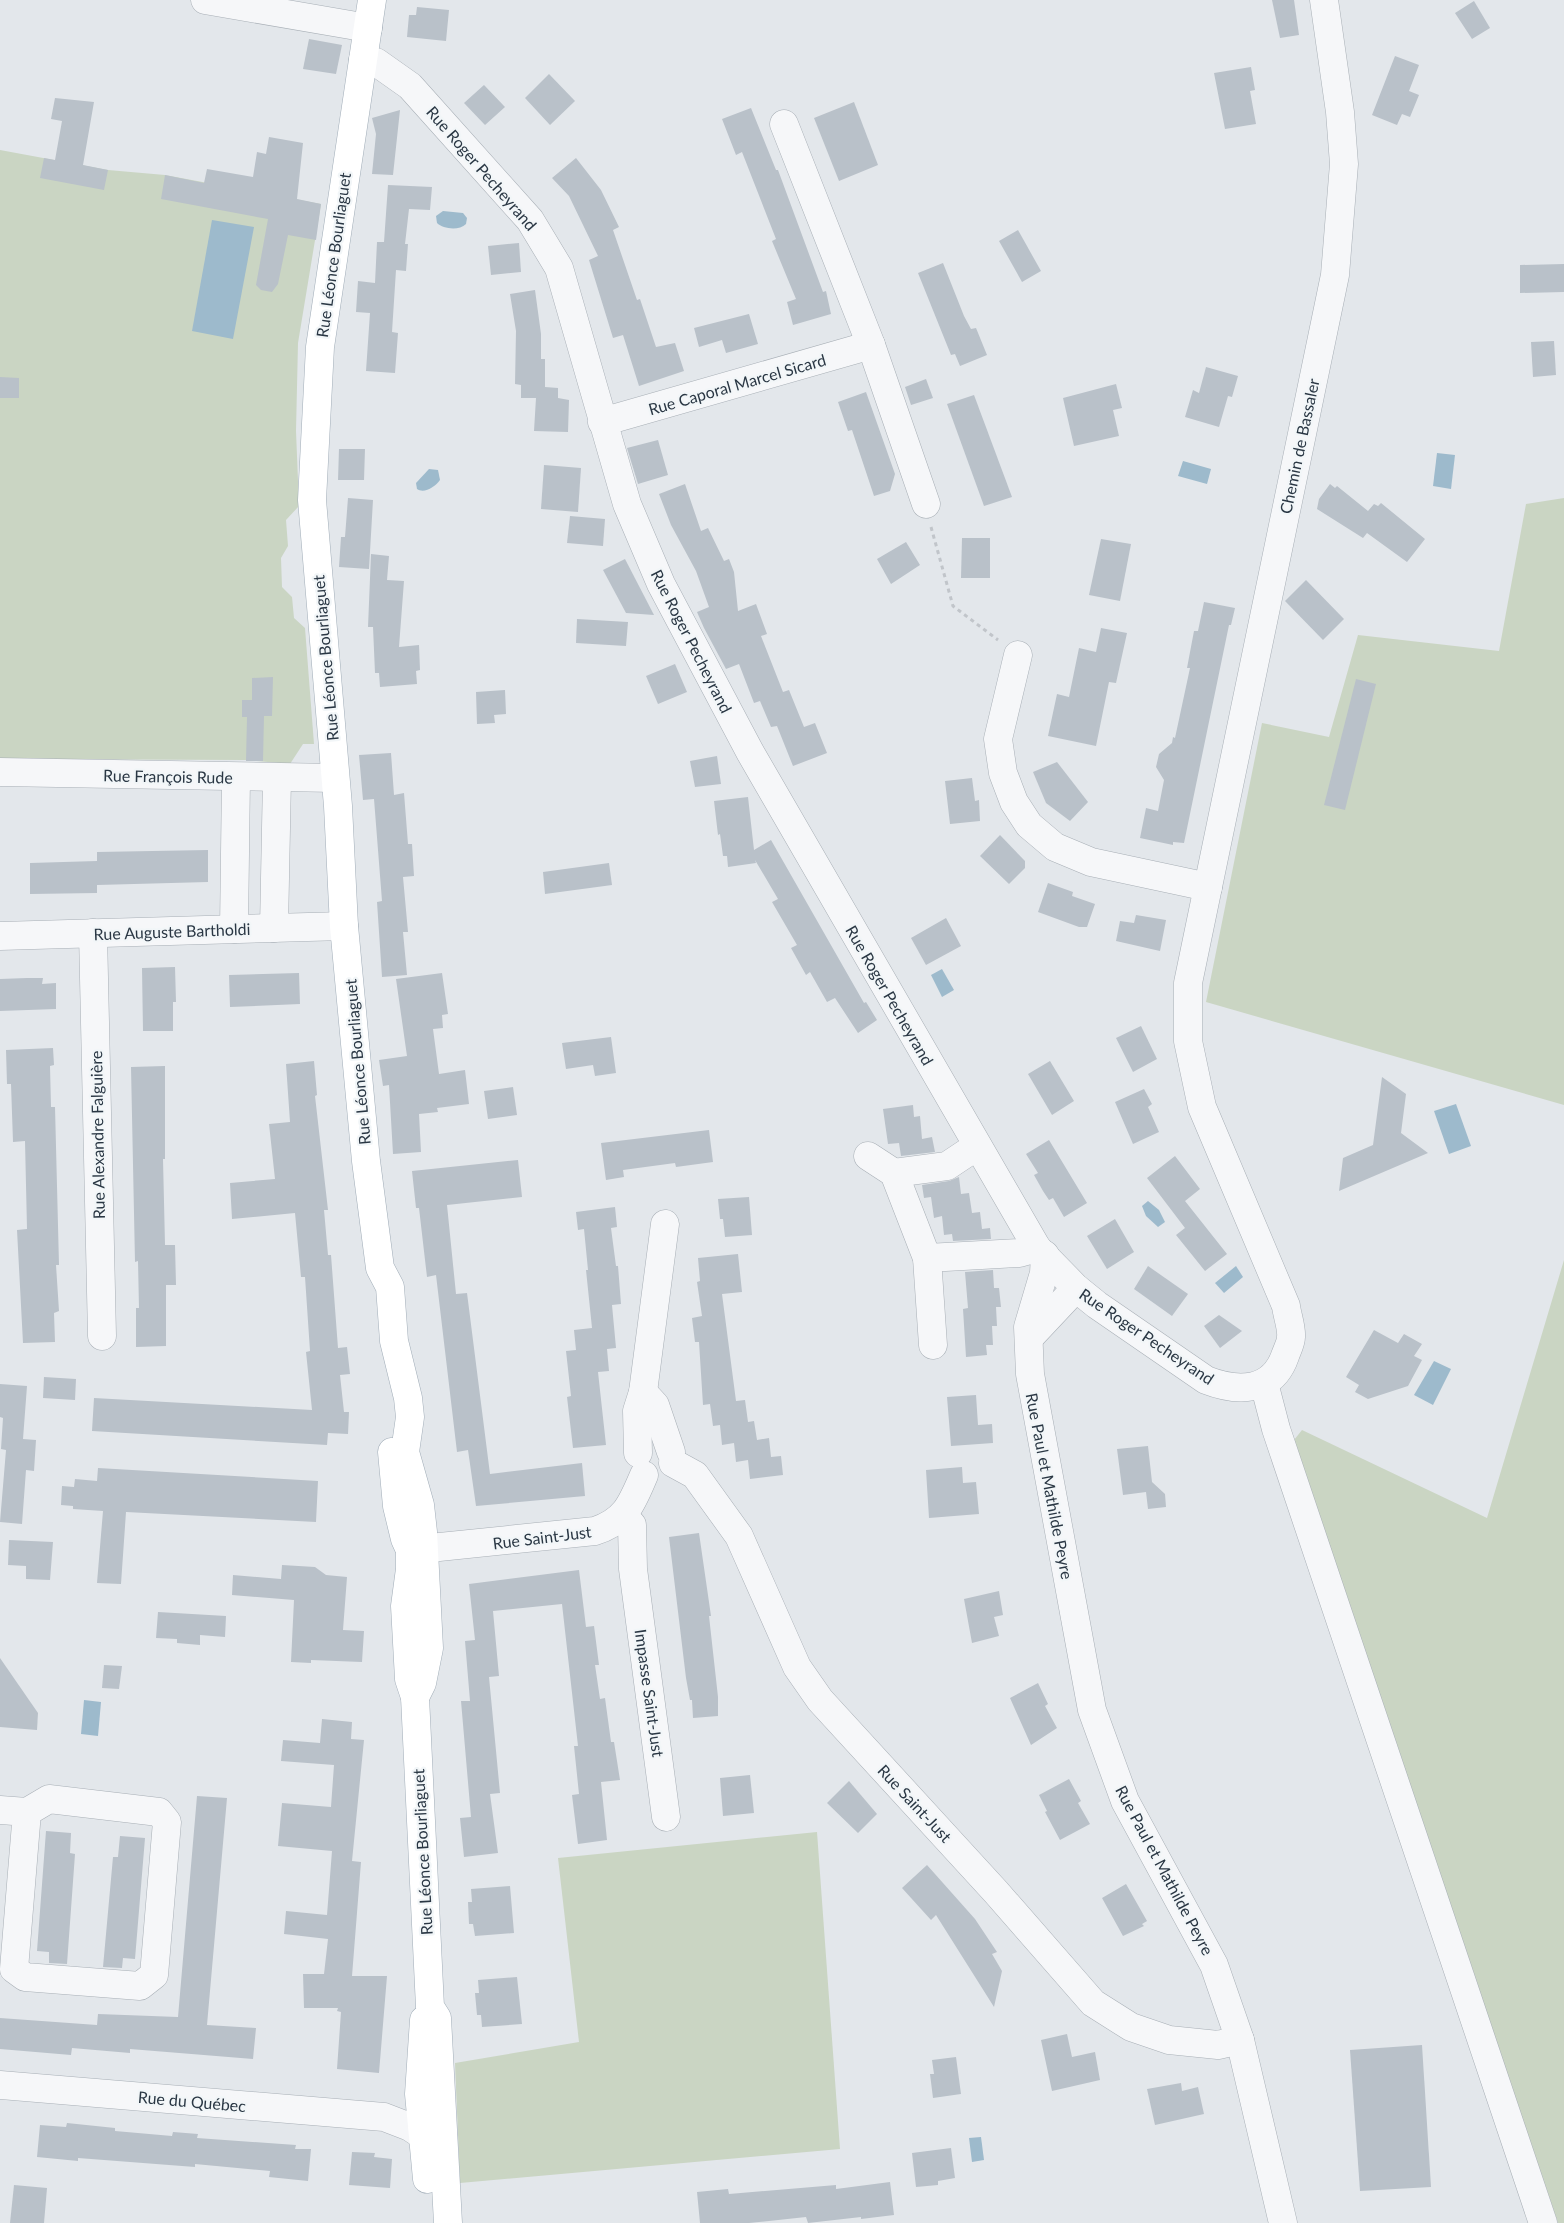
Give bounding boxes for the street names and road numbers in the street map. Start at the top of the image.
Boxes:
street label: Rue Roger Pecheyrand [423,102,541,234]
street label: Rue Léonce Bourliaguet [312,171,354,339]
street label: Rue Caporal Marcel Sicard [646,350,828,418]
street label: Chemin de Bassaler [1275,377,1323,515]
street label: Rue Roger Pecheyrand [648,566,736,716]
street label: Rue Léonce Bourliaguet [308,574,342,742]
street label: Rue François Rude [103,765,233,787]
street label: Rue Auguste Bartholdi [93,919,251,943]
street label: Rue Roger Pecheyrand [842,922,938,1068]
street label: Rue Léonce Bourliaguet [340,978,374,1146]
street label: Rue Alexandre Falguière [86,1051,108,1219]
street label: Rue Roger Pecheyrand [1076,1284,1218,1388]
street label: Rue Paul et Mathilde Peyre [1023,1391,1077,1581]
street label: Rue Saint-Just [492,1521,593,1552]
street label: Impasse Saint-Just [632,1628,668,1758]
street label: Rue Saint-Just [874,1760,956,1846]
street label: Rue Léonce Bourliaguet [408,1768,436,1936]
street label: Rue Paul et Mathilde Peyre [1112,1782,1218,1958]
street label: Rue du Québec [137,2087,247,2115]

